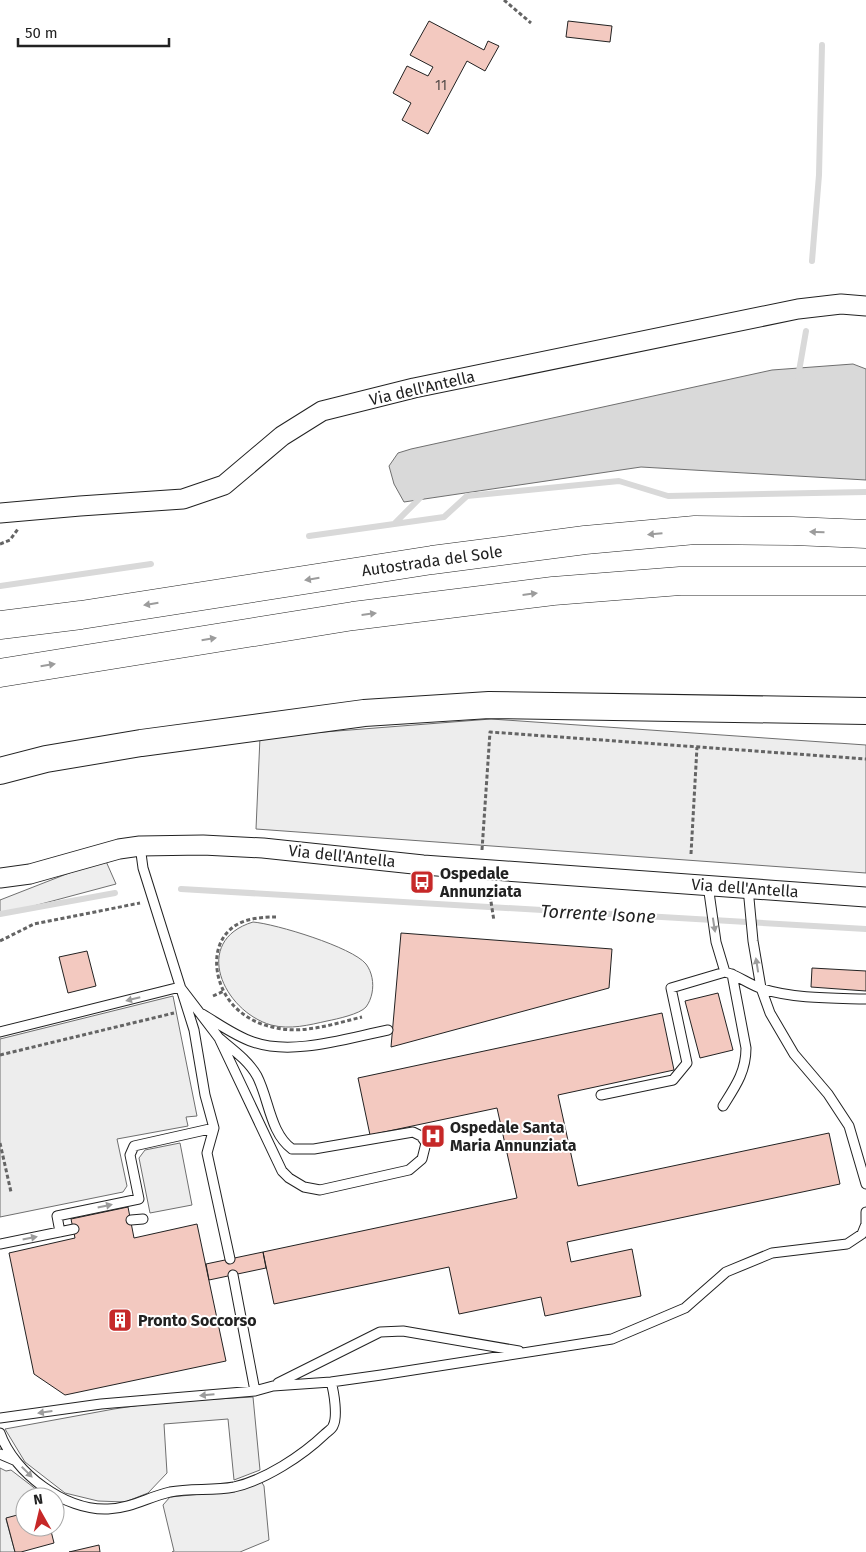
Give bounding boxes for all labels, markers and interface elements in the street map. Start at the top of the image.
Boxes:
scale bar [18,15,169,47]
text: 50 m [25,24,58,42]
house number: 11 [435,77,447,94]
street label: Via dell'Antella [367,367,477,409]
one-way arrow [809,528,825,536]
one-way arrow [647,530,663,538]
street label: Autostrada del Sole [360,542,504,580]
one-way arrow [303,575,319,583]
one-way arrow [523,590,539,598]
one-way arrow [143,600,159,608]
one-way arrow [361,610,377,618]
one-way arrow [201,635,217,643]
one-way arrow [40,661,56,669]
street label: Via dell'Antella [287,841,397,871]
place label: Ospedale Annunziata [439,864,522,901]
bus stop icon: Ospedale Annunziata [409,869,435,895]
street label: Via dell'Antella [691,875,799,901]
water label: Torrente Isone [540,900,656,928]
one-way arrow [710,917,718,933]
one-way arrow [752,956,760,972]
one-way arrow [125,995,140,1003]
place label: Ospedale Santa Maria Annunziata [450,1118,577,1155]
hospital icon: Ospedale Santa Maria Annunziata [420,1123,446,1149]
one-way arrow [97,1202,112,1210]
one-way arrow [22,1233,38,1241]
building icon: Pronto Soccorso [107,1307,133,1333]
place label: Pronto Soccorso [138,1311,257,1330]
one-way arrow [198,1391,214,1399]
one-way arrow [37,1408,53,1416]
one-way arrow [21,1466,33,1478]
north arrow [15,1487,65,1537]
text: N [32,1491,44,1509]

